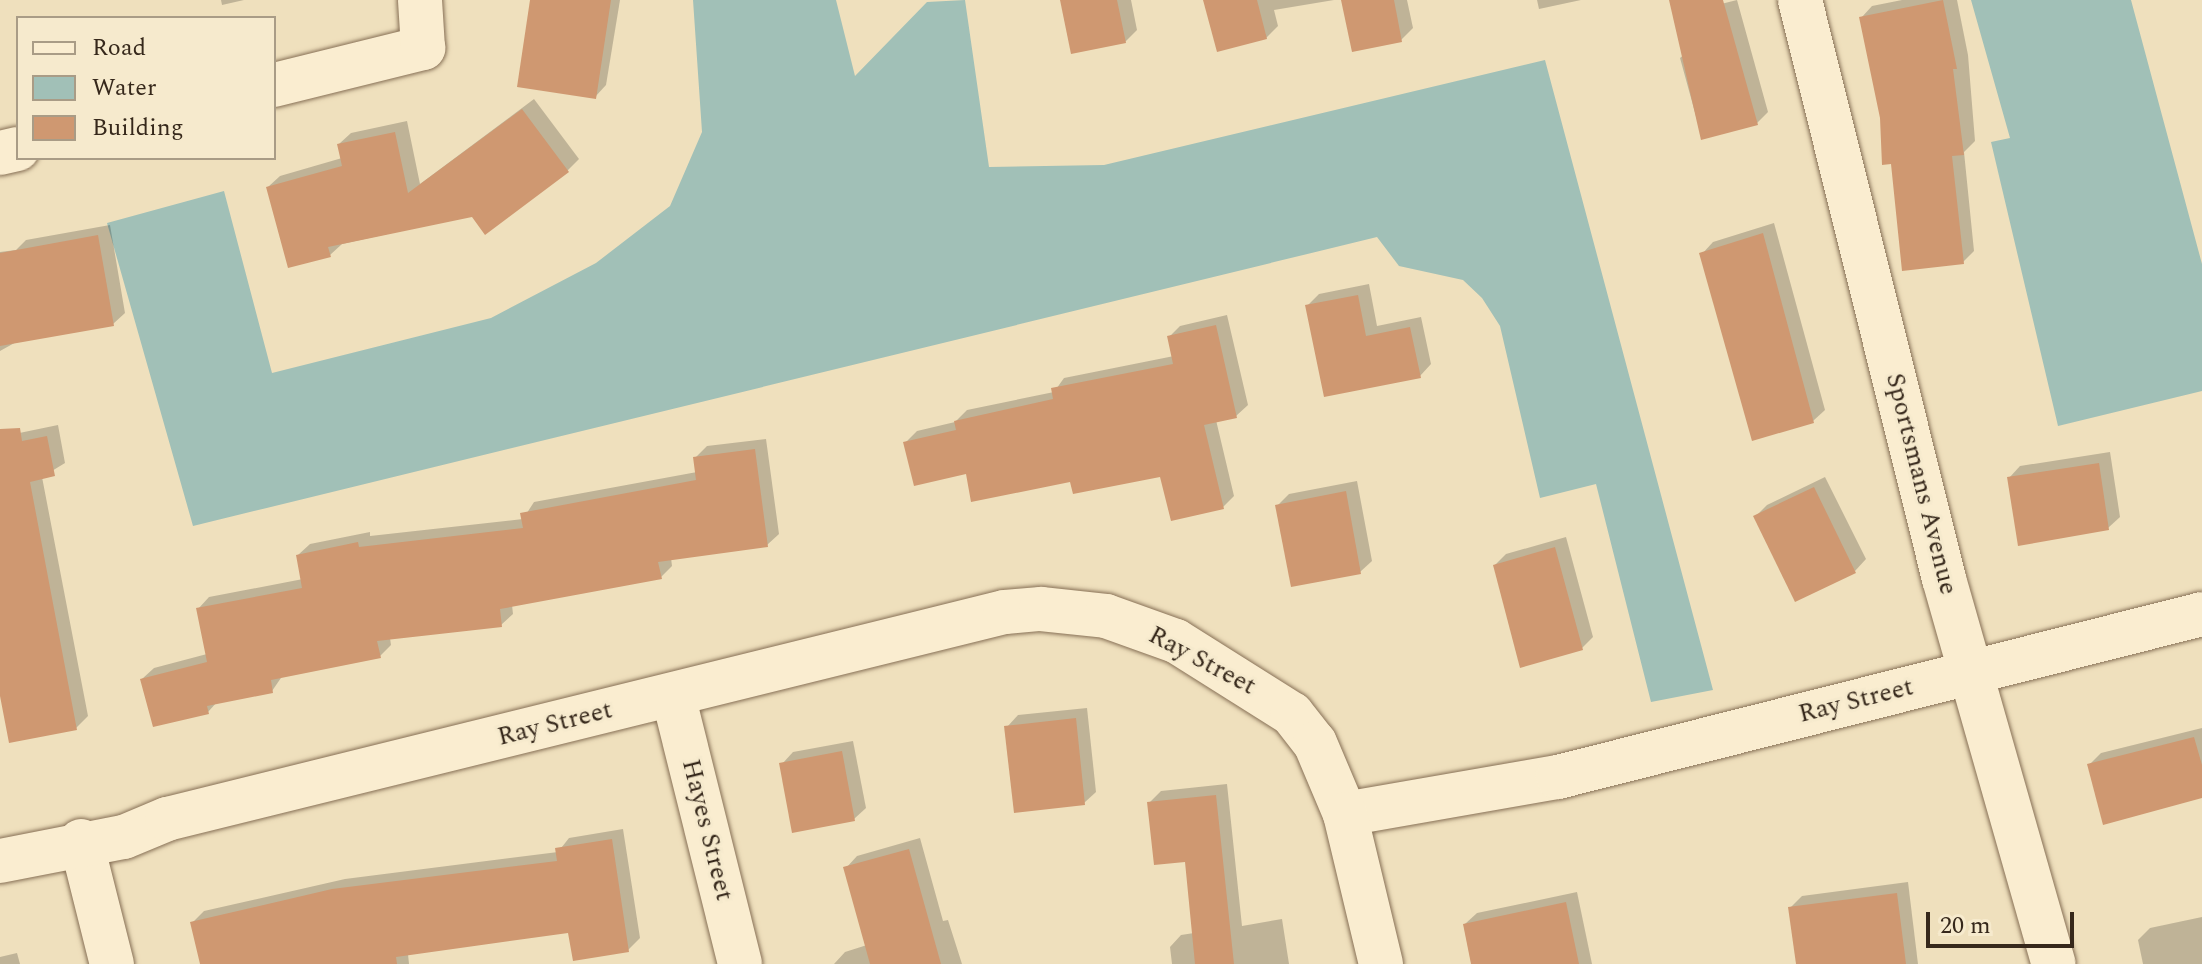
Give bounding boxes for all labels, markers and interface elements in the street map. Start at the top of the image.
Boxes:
legend [16,16,276,160]
text: Road [92,30,146,66]
text: Water [92,70,156,106]
text: Building [92,110,184,146]
street label: Sportsmans Avenue [1878,370,1964,598]
street label: Ray Street [1143,620,1261,702]
street label: Ray Street [1795,672,1917,730]
street label: Ray Street [494,695,616,753]
street label: Hayes Street [674,756,740,904]
scale bar [1930,896,2078,946]
text: 20 m [1940,908,1991,944]

